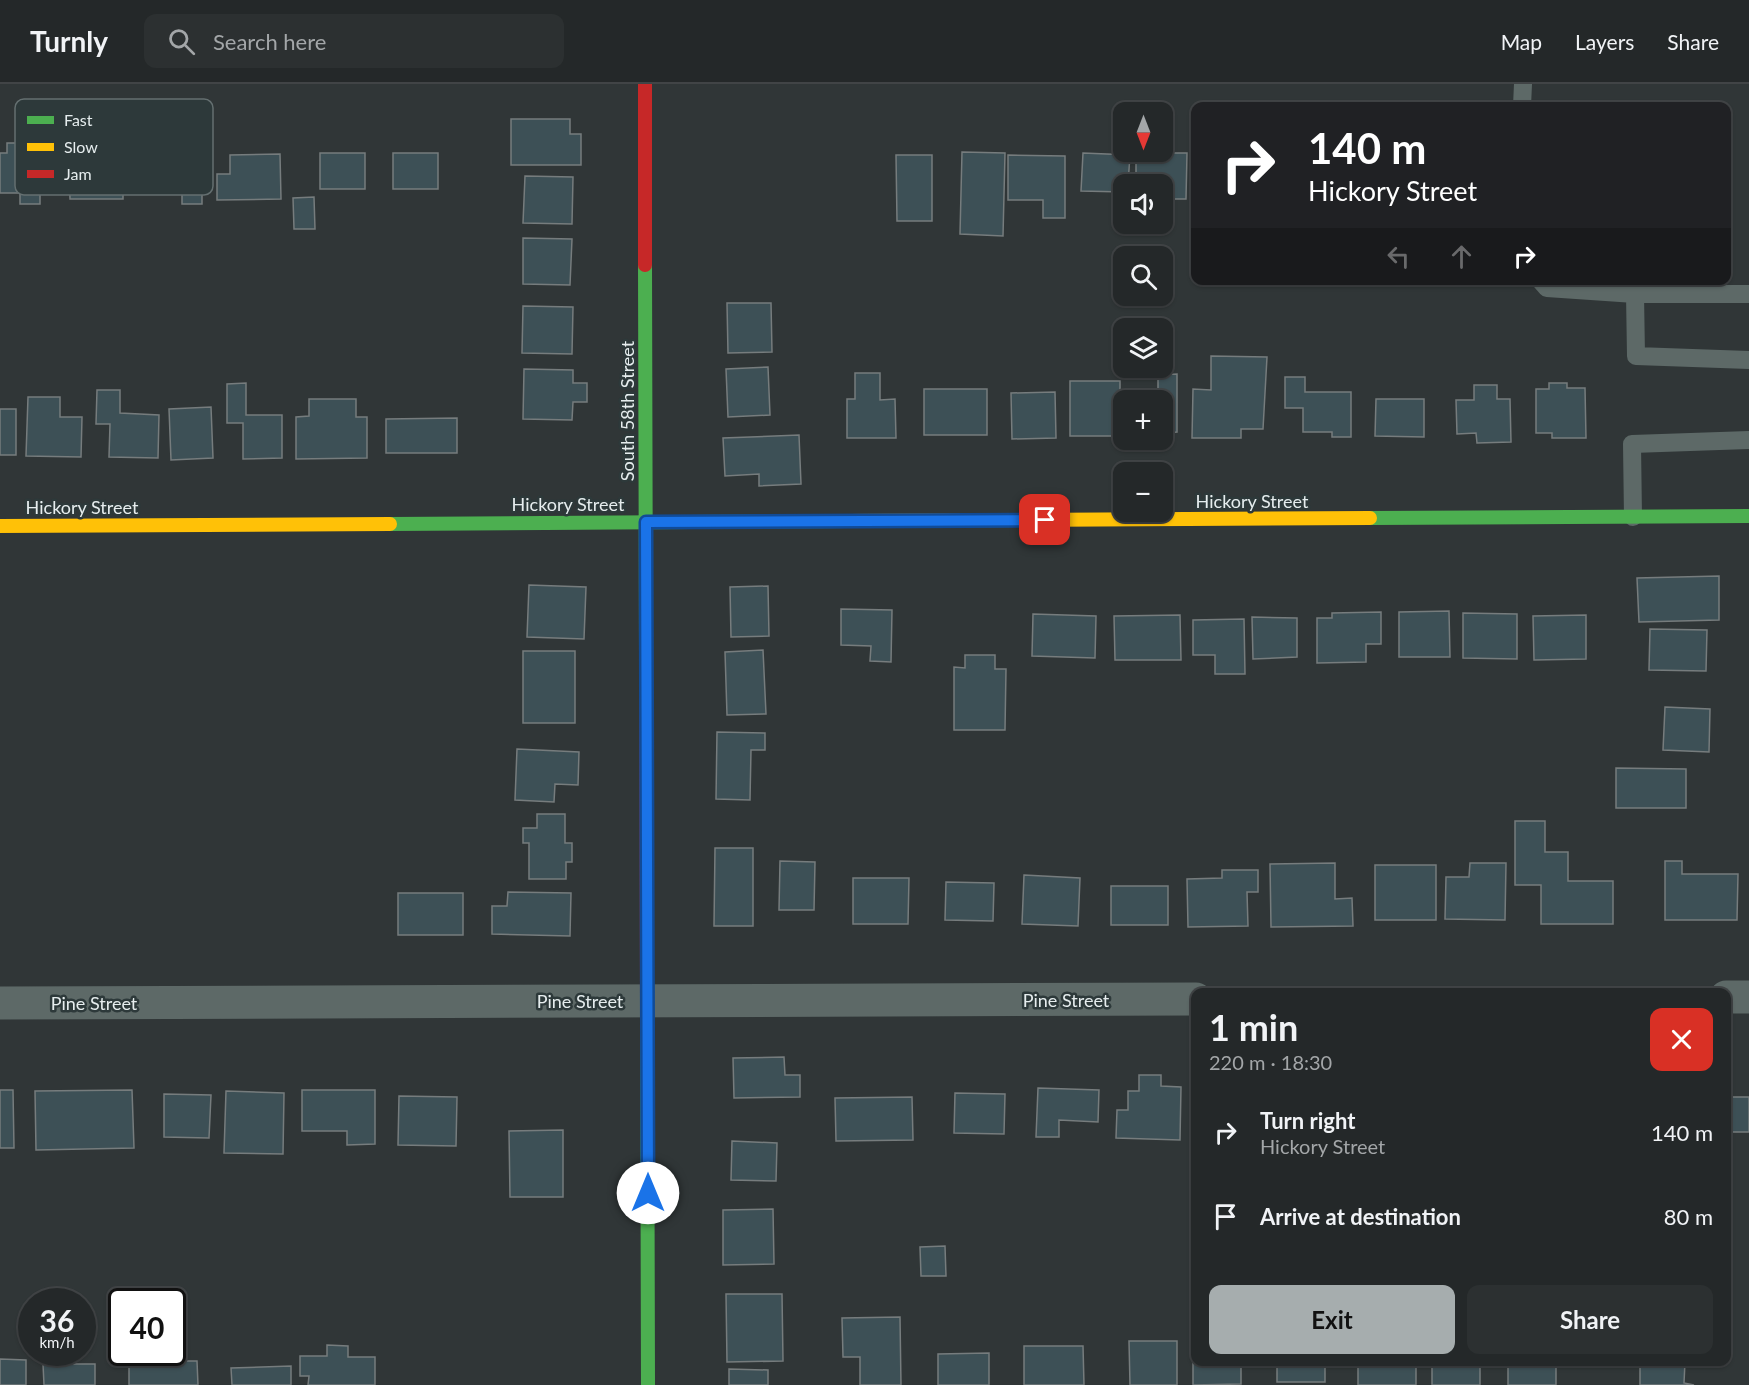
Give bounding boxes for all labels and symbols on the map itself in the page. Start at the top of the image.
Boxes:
legend [15,99,213,195]
north arrow [1113,102,1173,162]
text: Fast [64,110,93,129]
text: Slow [64,137,98,156]
text: Jam [64,164,92,183]
street label: South 58th Street [616,340,638,481]
street label: Hickory Street [1196,490,1309,512]
street label: Hickory Street [512,493,625,515]
pin [1019,494,1070,545]
street label: Hickory Street [26,496,139,518]
street label: Pine Street [1023,989,1110,1011]
street label: Pine Street [537,990,624,1012]
street label: Pine Street [51,992,138,1014]
position arrow [616,1161,680,1225]
speed limit sign: 40 [108,1288,186,1366]

